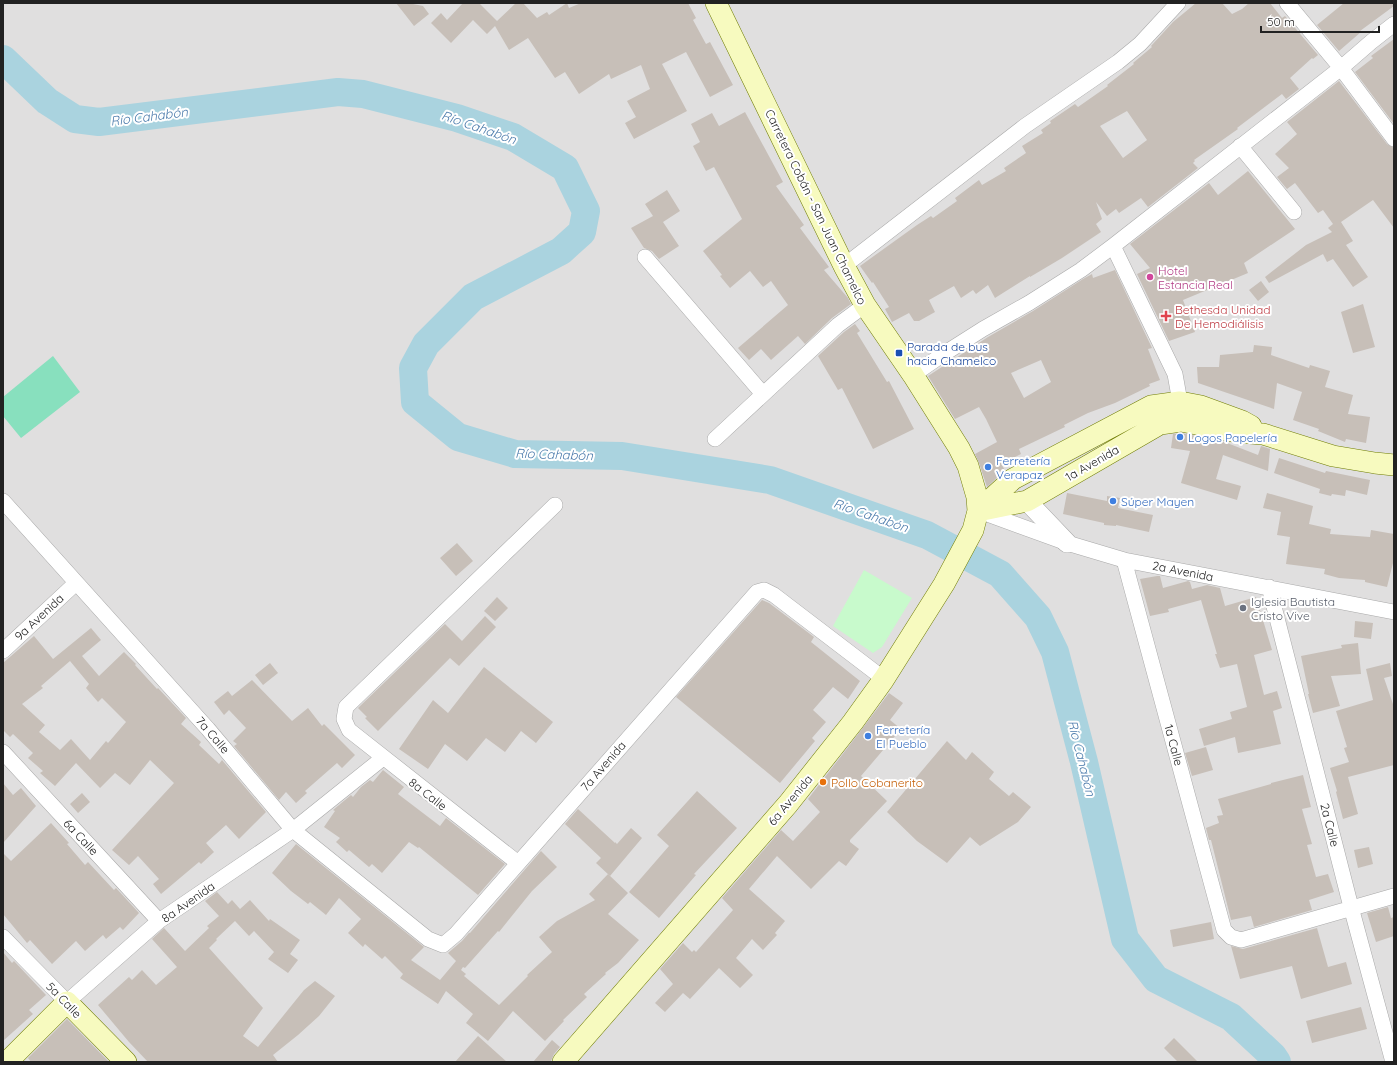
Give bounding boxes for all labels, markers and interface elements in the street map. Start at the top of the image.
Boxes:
scale bar [1261,8,1379,34]
text: 50 m [1267,14,1295,29]
water label: Río Cahabón [109,103,189,129]
water label: Río Cahabón [440,107,519,147]
street label: Carretera Cobán - San Juan Chamelco [762,107,870,307]
place label: Hotel Estancia Real [1158,263,1233,292]
marker: Hotel Estancia Real [1145,272,1155,282]
place label: Bethesda Unidad De Hemodiálisis [1175,302,1271,331]
marker: Bethesda Unidad De Hemodiálisis [1160,310,1172,322]
place label: Parada de bus hacia Chamelco [907,339,996,368]
marker: Parada de bus hacia Chamelco [894,348,904,358]
place label: Logos Papelería [1188,430,1277,445]
marker: Logos Papelería [1175,432,1185,442]
street label: 1a Avenida [1062,442,1122,484]
water label: Río Cahabón [515,445,594,463]
place label: Ferretería Verapaz [996,453,1050,482]
marker: Ferretería Verapaz [983,462,993,472]
place label: Súper Mayen [1121,494,1194,509]
water label: Río Cahabón [832,495,911,535]
marker: Súper Mayen [1108,496,1118,506]
street label: 2a Avenida [1151,558,1215,584]
street label: 9a Avenida [11,590,67,644]
place label: Iglesia Bautista Cristo Vive [1251,594,1335,623]
marker: Iglesia Bautista Cristo Vive [1238,603,1248,613]
street label: 7a Calle [193,713,233,757]
water label: Río Cahabón [1065,718,1099,798]
place label: Ferretería El Pueblo [876,722,930,751]
street label: 1a Calle [1161,723,1187,768]
marker: Ferretería El Pueblo [863,731,873,741]
street label: 7a Avenida [577,738,629,794]
street label: 6a Avenida [764,772,816,828]
street label: 8a Calle [406,774,450,814]
place label: Pollo Cobanerito [831,775,923,790]
marker: Pollo Cobanerito [818,777,828,787]
street label: 2a Calle [1317,802,1343,849]
street label: 6a Calle [60,816,102,858]
street label: 8a Avenida [158,878,218,926]
street label: 5a Calle [43,979,85,1021]

